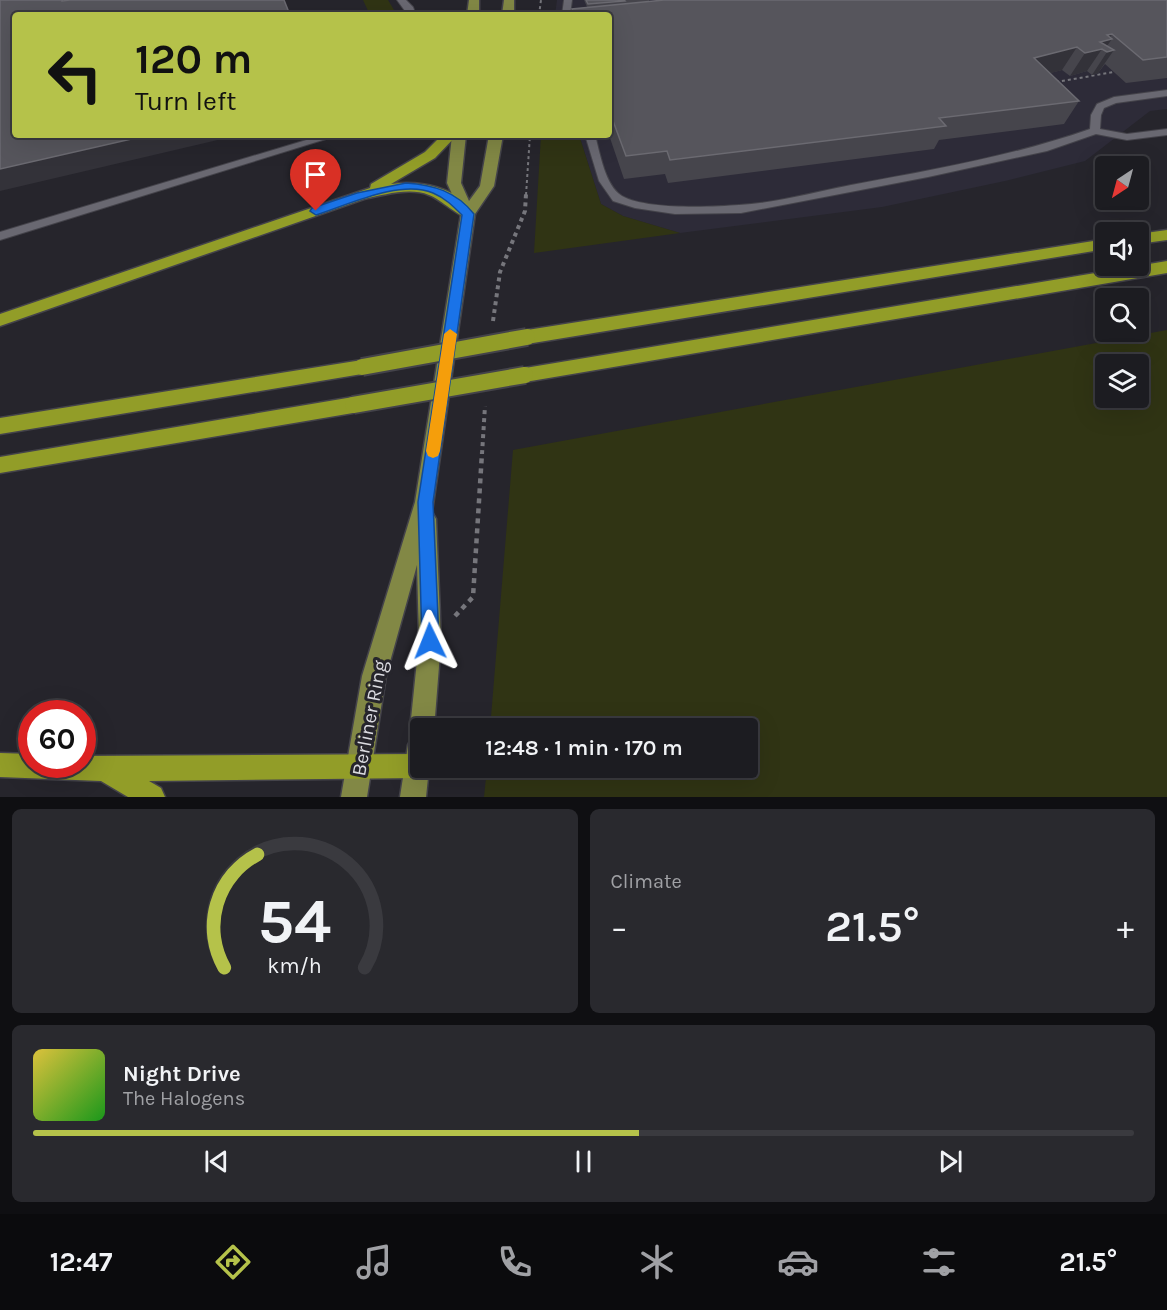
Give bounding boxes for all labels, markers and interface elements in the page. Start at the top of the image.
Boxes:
text: 120 m [135,34,252,84]
icon: left [36,36,114,114]
text: Turn left [135,85,236,117]
pin [290,149,341,211]
north arrow [1095,156,1149,210]
map controls [1095,156,1149,408]
icon: arrive [299,158,332,191]
button: sound [1095,222,1149,276]
button: search [1095,288,1149,342]
button: layers [1095,354,1149,408]
position arrow [398,609,462,673]
street label: Berliner Ring [347,658,392,778]
speed limit sign: 60 [18,700,96,778]
text: 12:48 · 1 min · 170 m [485,735,683,761]
text: Climate [611,870,682,893]
text: 54 [258,885,331,958]
text: 21.5° [825,900,920,952]
text: − [611,908,628,946]
text: + [1117,908,1134,946]
text: km/h [268,953,322,978]
text: Night Drive [123,1061,241,1087]
text: The Halogens [123,1087,245,1110]
icon: previous [200,1145,233,1178]
icon: pause [567,1145,600,1178]
icon: next [934,1145,967,1178]
icon: directions [212,1241,254,1283]
icon: music [353,1241,395,1283]
icon: phone [494,1241,536,1283]
icon: climate [636,1241,678,1283]
icon: car [777,1241,819,1283]
icon: filters [918,1241,960,1283]
text: 12:47 [50,1246,112,1278]
text: 21.5° [1059,1246,1117,1278]

